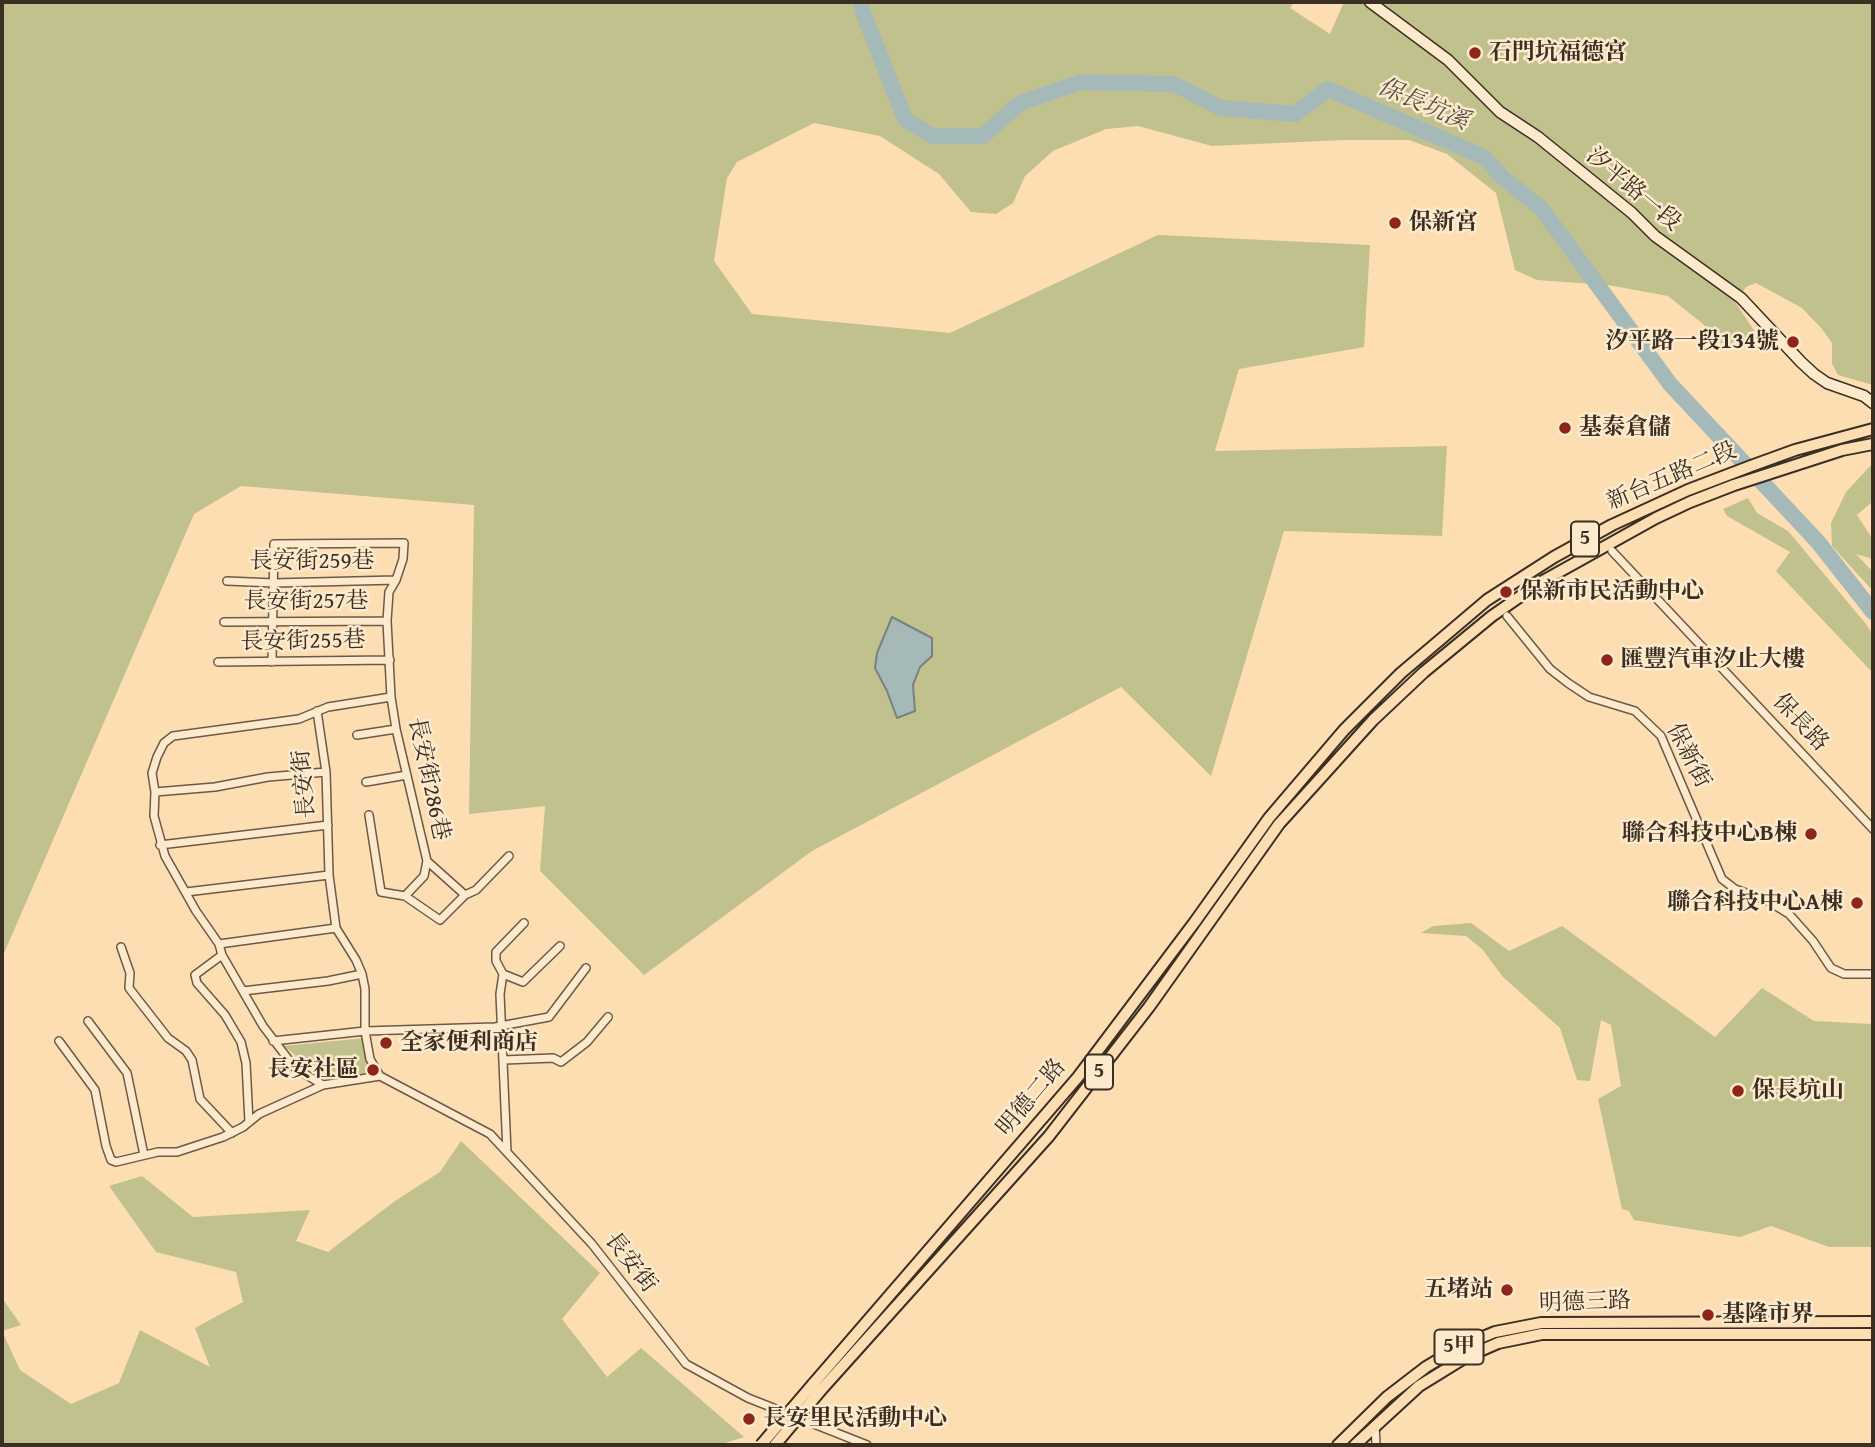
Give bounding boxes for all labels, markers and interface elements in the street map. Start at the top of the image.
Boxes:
place label: 石門坑福德宮 [1489,39,1627,67]
marker: 石門坑福德宮 [1467,45,1483,61]
water label: 保長坑溪 [1373,73,1473,137]
street label: 汐平路一段 [1580,142,1686,238]
place label: 保新宮 [1409,209,1478,237]
marker: 保新宮 [1387,215,1403,231]
place label: 汐平路一段134號 [1605,328,1779,356]
marker: 汐平路一段134號 [1785,334,1801,350]
place label: 基泰倉儲 [1579,414,1671,442]
marker: 基泰倉儲 [1557,420,1573,436]
street label: 新台五路二段 [1603,437,1741,517]
road number: 5 [1571,522,1599,556]
street label: 長安街259巷 [249,548,375,576]
place label: 保新市民活動中心 [1520,578,1704,606]
marker: 保新市民活動中心 [1498,584,1514,600]
street label: 長安街257巷 [243,588,369,616]
street label: 長安街255巷 [240,627,366,657]
place label: 匯豐汽車汐止大樓 [1621,646,1805,674]
marker: 匯豐汽車汐止大樓 [1599,652,1615,668]
street label: 保長路 [1766,688,1834,758]
street label: 長安街286巷 [401,715,455,843]
street label: 保新街 [1660,719,1716,793]
street label: 長安街 [288,748,322,820]
place label: 聯合科技中心B棟 [1622,820,1797,848]
marker: 聯合科技中心B棟 [1803,826,1819,842]
place label: 聯合科技中心A棟 [1667,889,1843,917]
marker: 聯合科技中心A棟 [1849,895,1865,911]
place label: 全家便利商店 [400,1029,538,1057]
marker: 全家便利商店 [378,1035,394,1051]
street label: 明德二路 [992,1054,1072,1142]
road number: 5 [1085,1054,1113,1090]
place label: 長安社區 [267,1056,359,1084]
marker: 長安社區 [365,1062,381,1078]
place label: 保長坑山 [1752,1077,1844,1105]
marker: 保長坑山 [1730,1083,1746,1099]
street label: 長安街 [598,1227,662,1299]
place label: 五堵站 [1424,1276,1493,1304]
marker: 五堵站 [1499,1282,1515,1298]
street label: 明德三路 [1539,1288,1631,1318]
place label: 基隆市界 [1722,1301,1814,1329]
marker: 基隆市界 [1700,1307,1716,1323]
road number: 5甲 [1434,1330,1484,1364]
place label: 長安里民活動中心 [763,1405,947,1433]
marker: 長安里民活動中心 [741,1411,757,1427]

